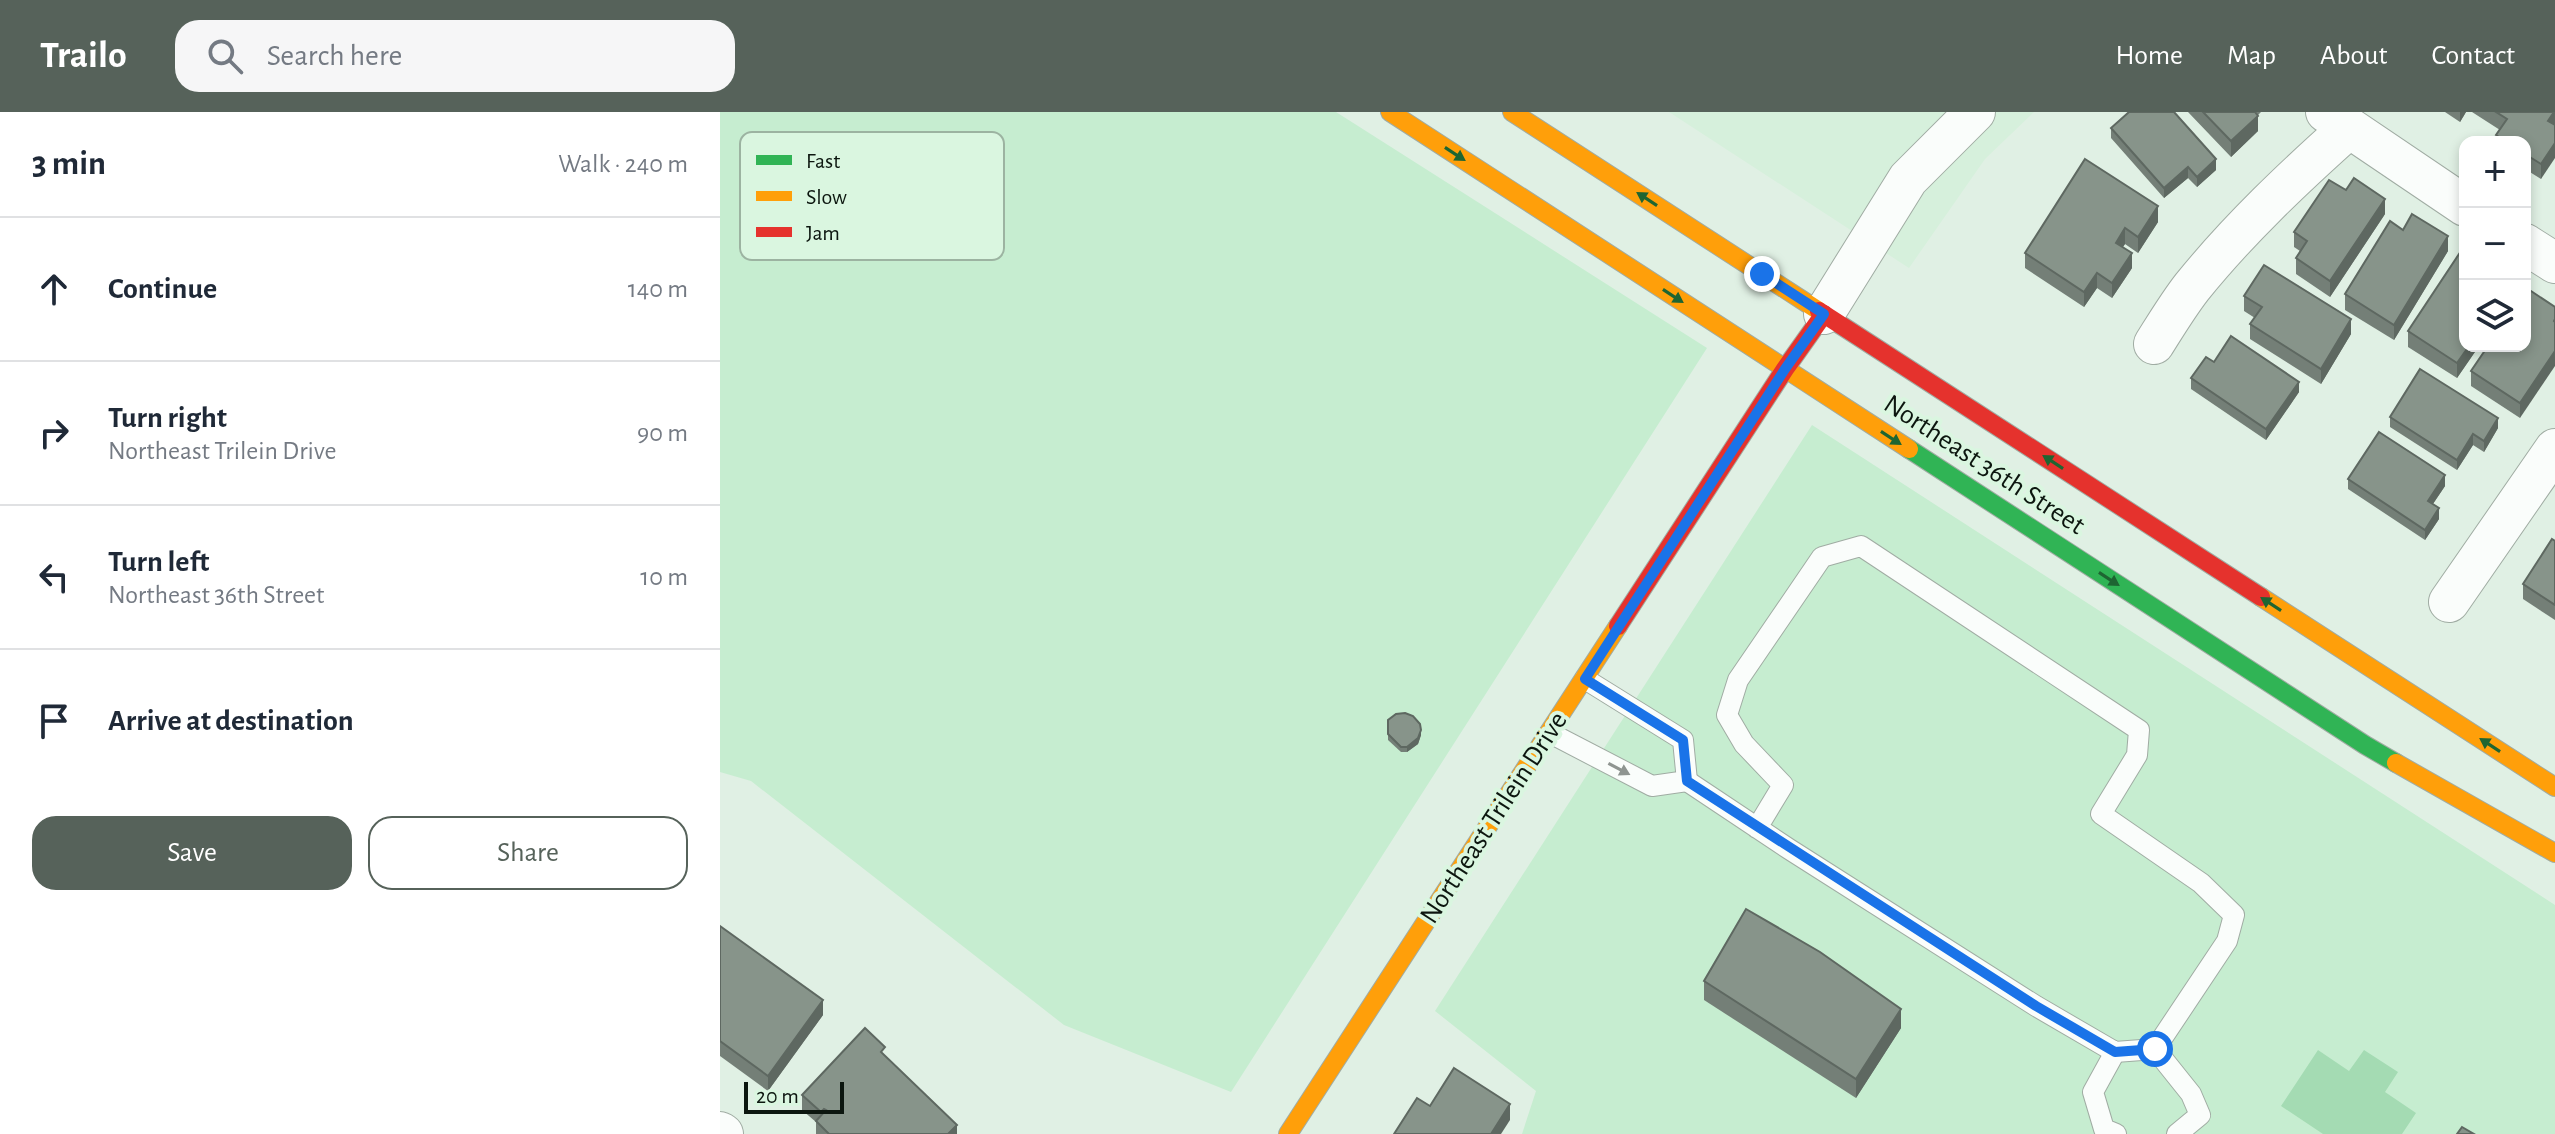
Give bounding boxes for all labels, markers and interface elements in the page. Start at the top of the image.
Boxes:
search box [175,20,735,92]
icon: search [203,34,247,78]
text: Trailo [40,37,127,75]
text: Search here [267,41,402,71]
text: Home [2116,42,2183,70]
text: Map [2227,42,2276,70]
text: About [2320,42,2388,70]
text: Contact [2432,42,2515,70]
legend [740,132,1004,260]
map controls [2459,136,2531,352]
button: + [2459,136,2531,208]
text: 3 min [32,147,106,181]
one-way arrow [1444,147,1466,161]
text: Fast [806,150,840,172]
text: Walk · 240 m [558,151,688,177]
text: Slow [806,186,847,208]
one-way arrow [1636,193,1658,207]
button: − [2459,208,2531,280]
text: Jam [806,222,840,244]
route end [1744,256,1780,292]
icon: ahead [32,267,76,311]
text: Continue [108,274,217,304]
text: 140 m [628,276,688,302]
button: layers [2459,280,2531,352]
one-way arrow [1662,288,1684,303]
street label: Northeast 36th Street [1879,390,2089,540]
text: Turn right [108,403,227,433]
icon: right [32,411,76,455]
text: 90 m [637,420,688,446]
one-way arrow [1881,430,1902,445]
text: Northeast Trilein Drive [108,438,336,464]
one-way arrow [2042,456,2064,470]
text: Turn left [108,547,209,577]
icon: left [32,555,76,599]
text: 10 m [640,564,688,590]
one-way arrow [2099,571,2120,586]
text: Northeast 36th Street [108,582,324,608]
one-way arrow [2261,596,2282,611]
icon: arrive [32,699,76,743]
text: Arrive at destination [108,706,354,736]
street label: Northeast Trilein Drive [1415,707,1573,929]
one-way arrow [2479,738,2500,753]
one-way arrow [1608,761,1630,775]
button: Save [32,816,352,890]
button: Share [368,816,688,890]
route start [2137,1031,2173,1067]
scale bar [744,1078,844,1114]
text: 20 m [756,1085,799,1107]

